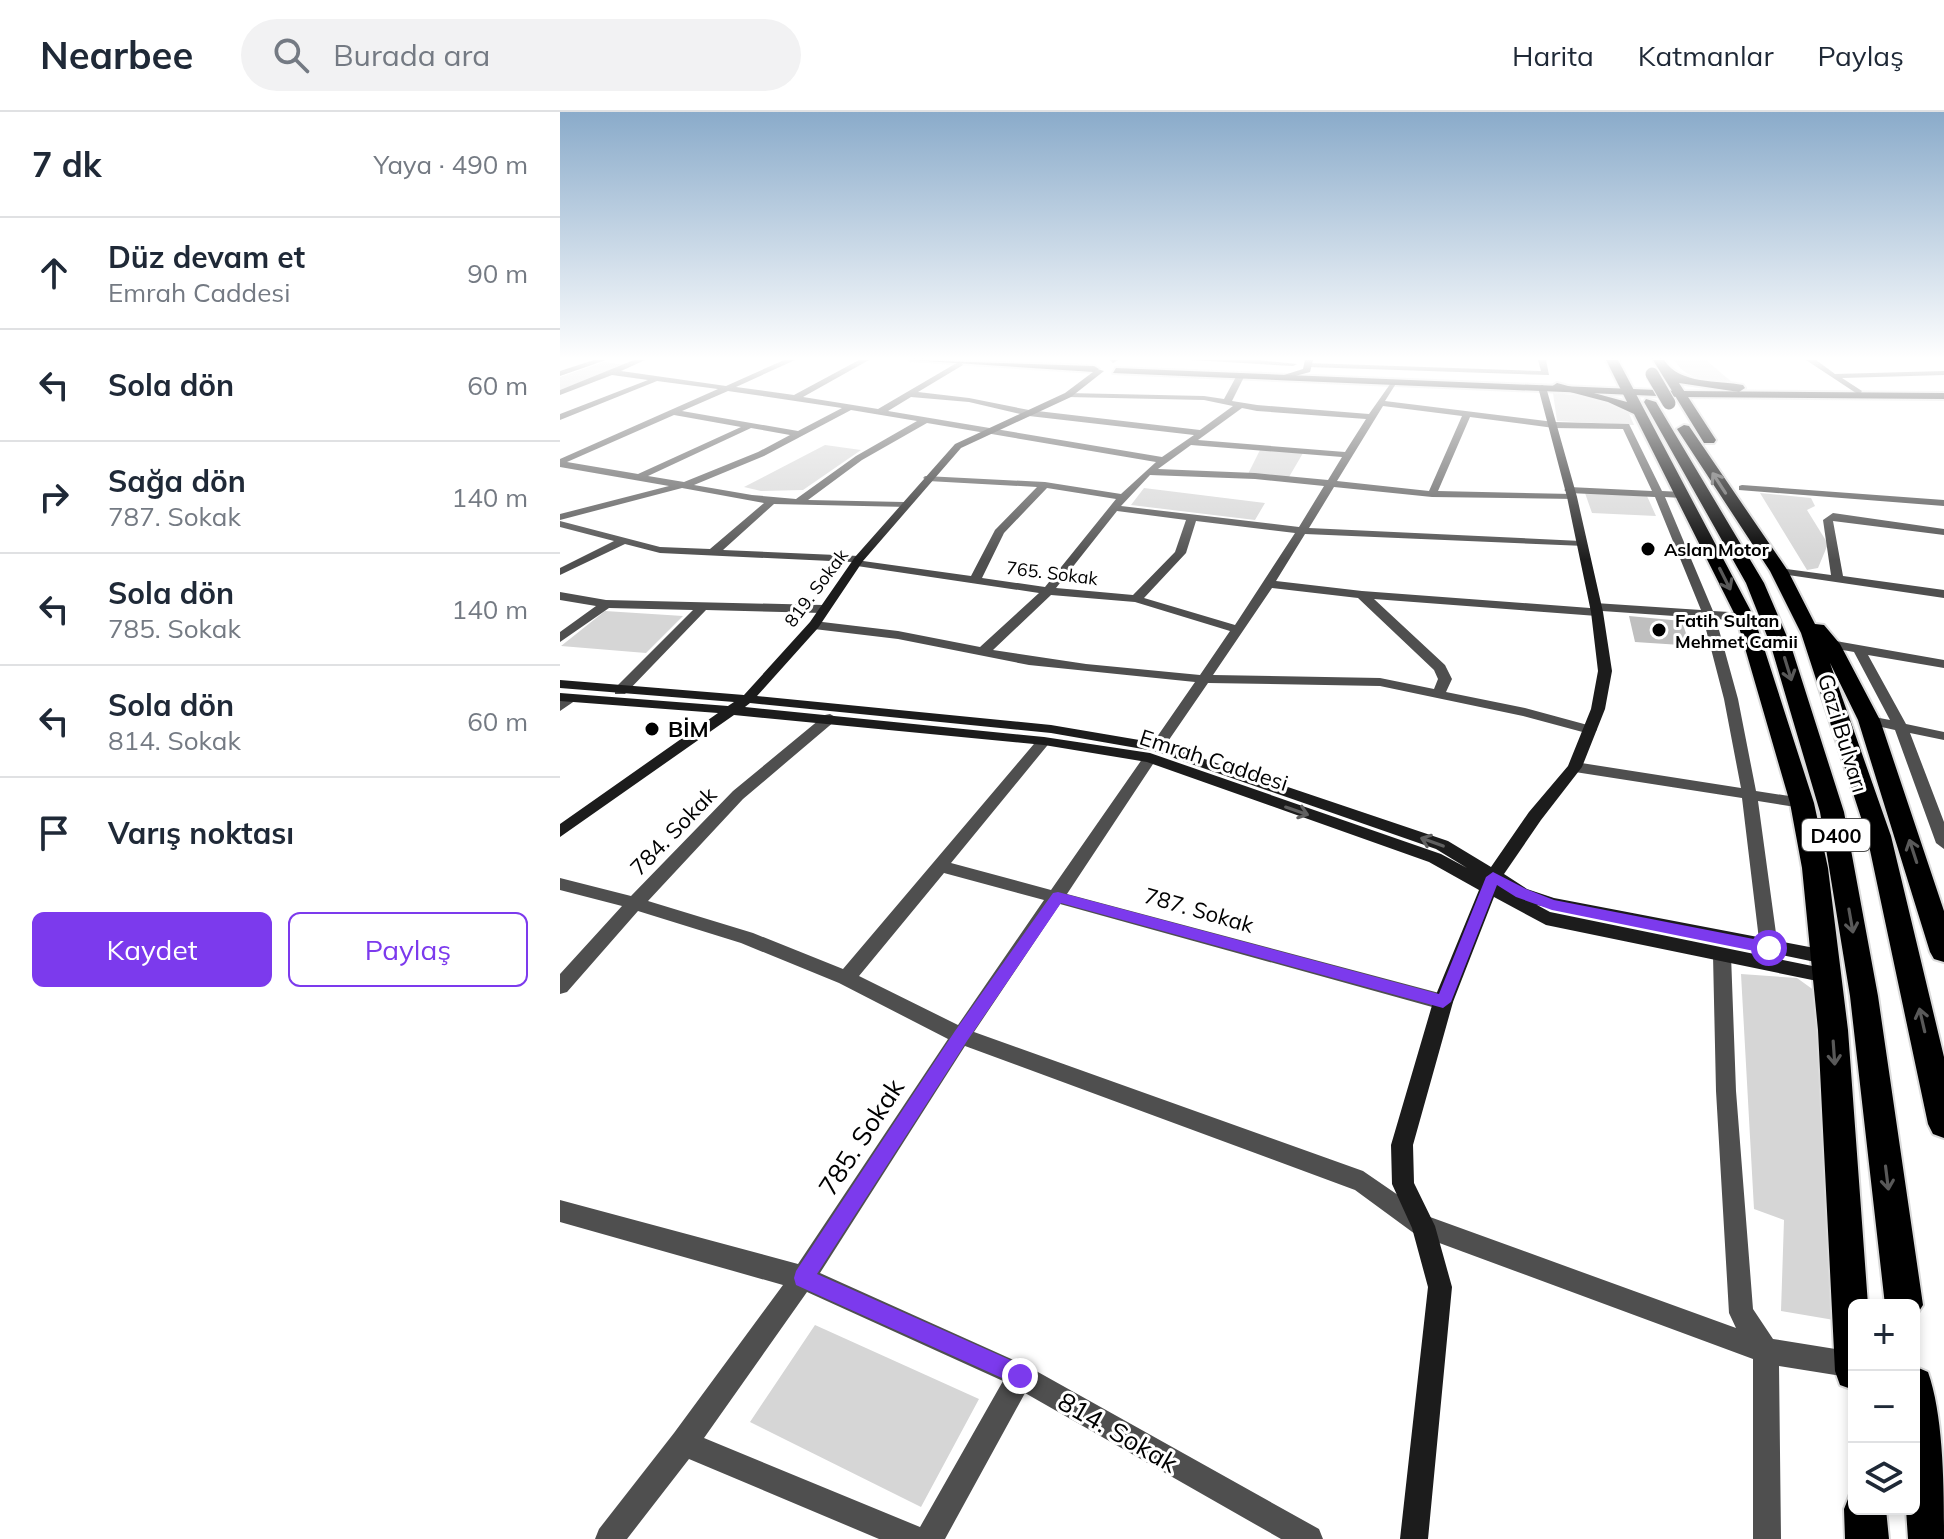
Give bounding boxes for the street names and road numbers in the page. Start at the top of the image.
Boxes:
street label: 819. Sokak [779,544,853,632]
street label: 765. Sokak [1005,556,1100,590]
street label: Gazi Bulvarı [1812,670,1874,796]
street label: Emrah Caddesi [1136,723,1292,797]
street label: 784. Sokak [624,780,723,881]
road number: D400 [1802,819,1870,851]
street label: 787. Sokak [1141,881,1258,939]
street label: 785. Sokak [811,1072,911,1202]
street label: 814. Sokak [1052,1385,1184,1480]

